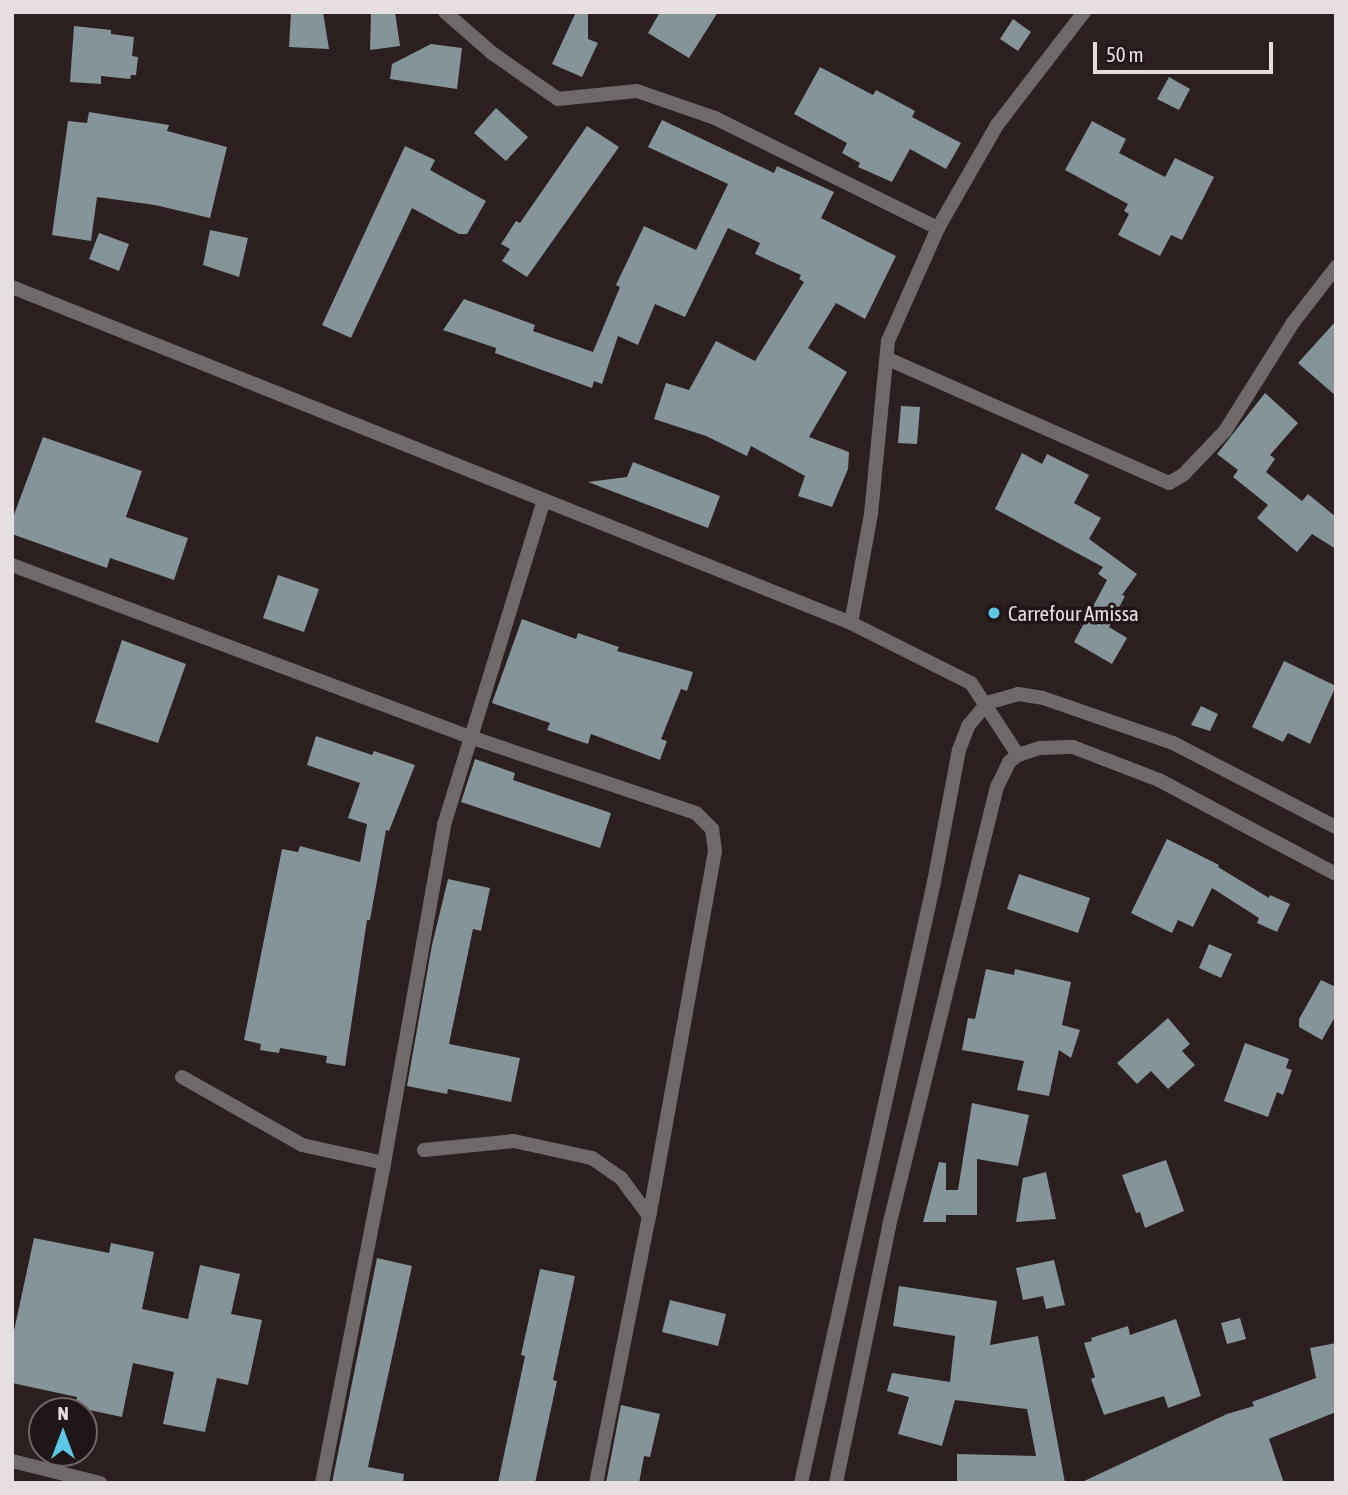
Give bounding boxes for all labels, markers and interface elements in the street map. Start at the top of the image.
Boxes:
scale bar [1096,28,1276,72]
text: 50 m [1106,42,1144,66]
place label: Carrefour Amissa [1008,600,1139,626]
marker: Carrefour Amissa [986,605,1002,621]
north arrow [28,1397,98,1467]
text: N [57,1402,69,1424]

